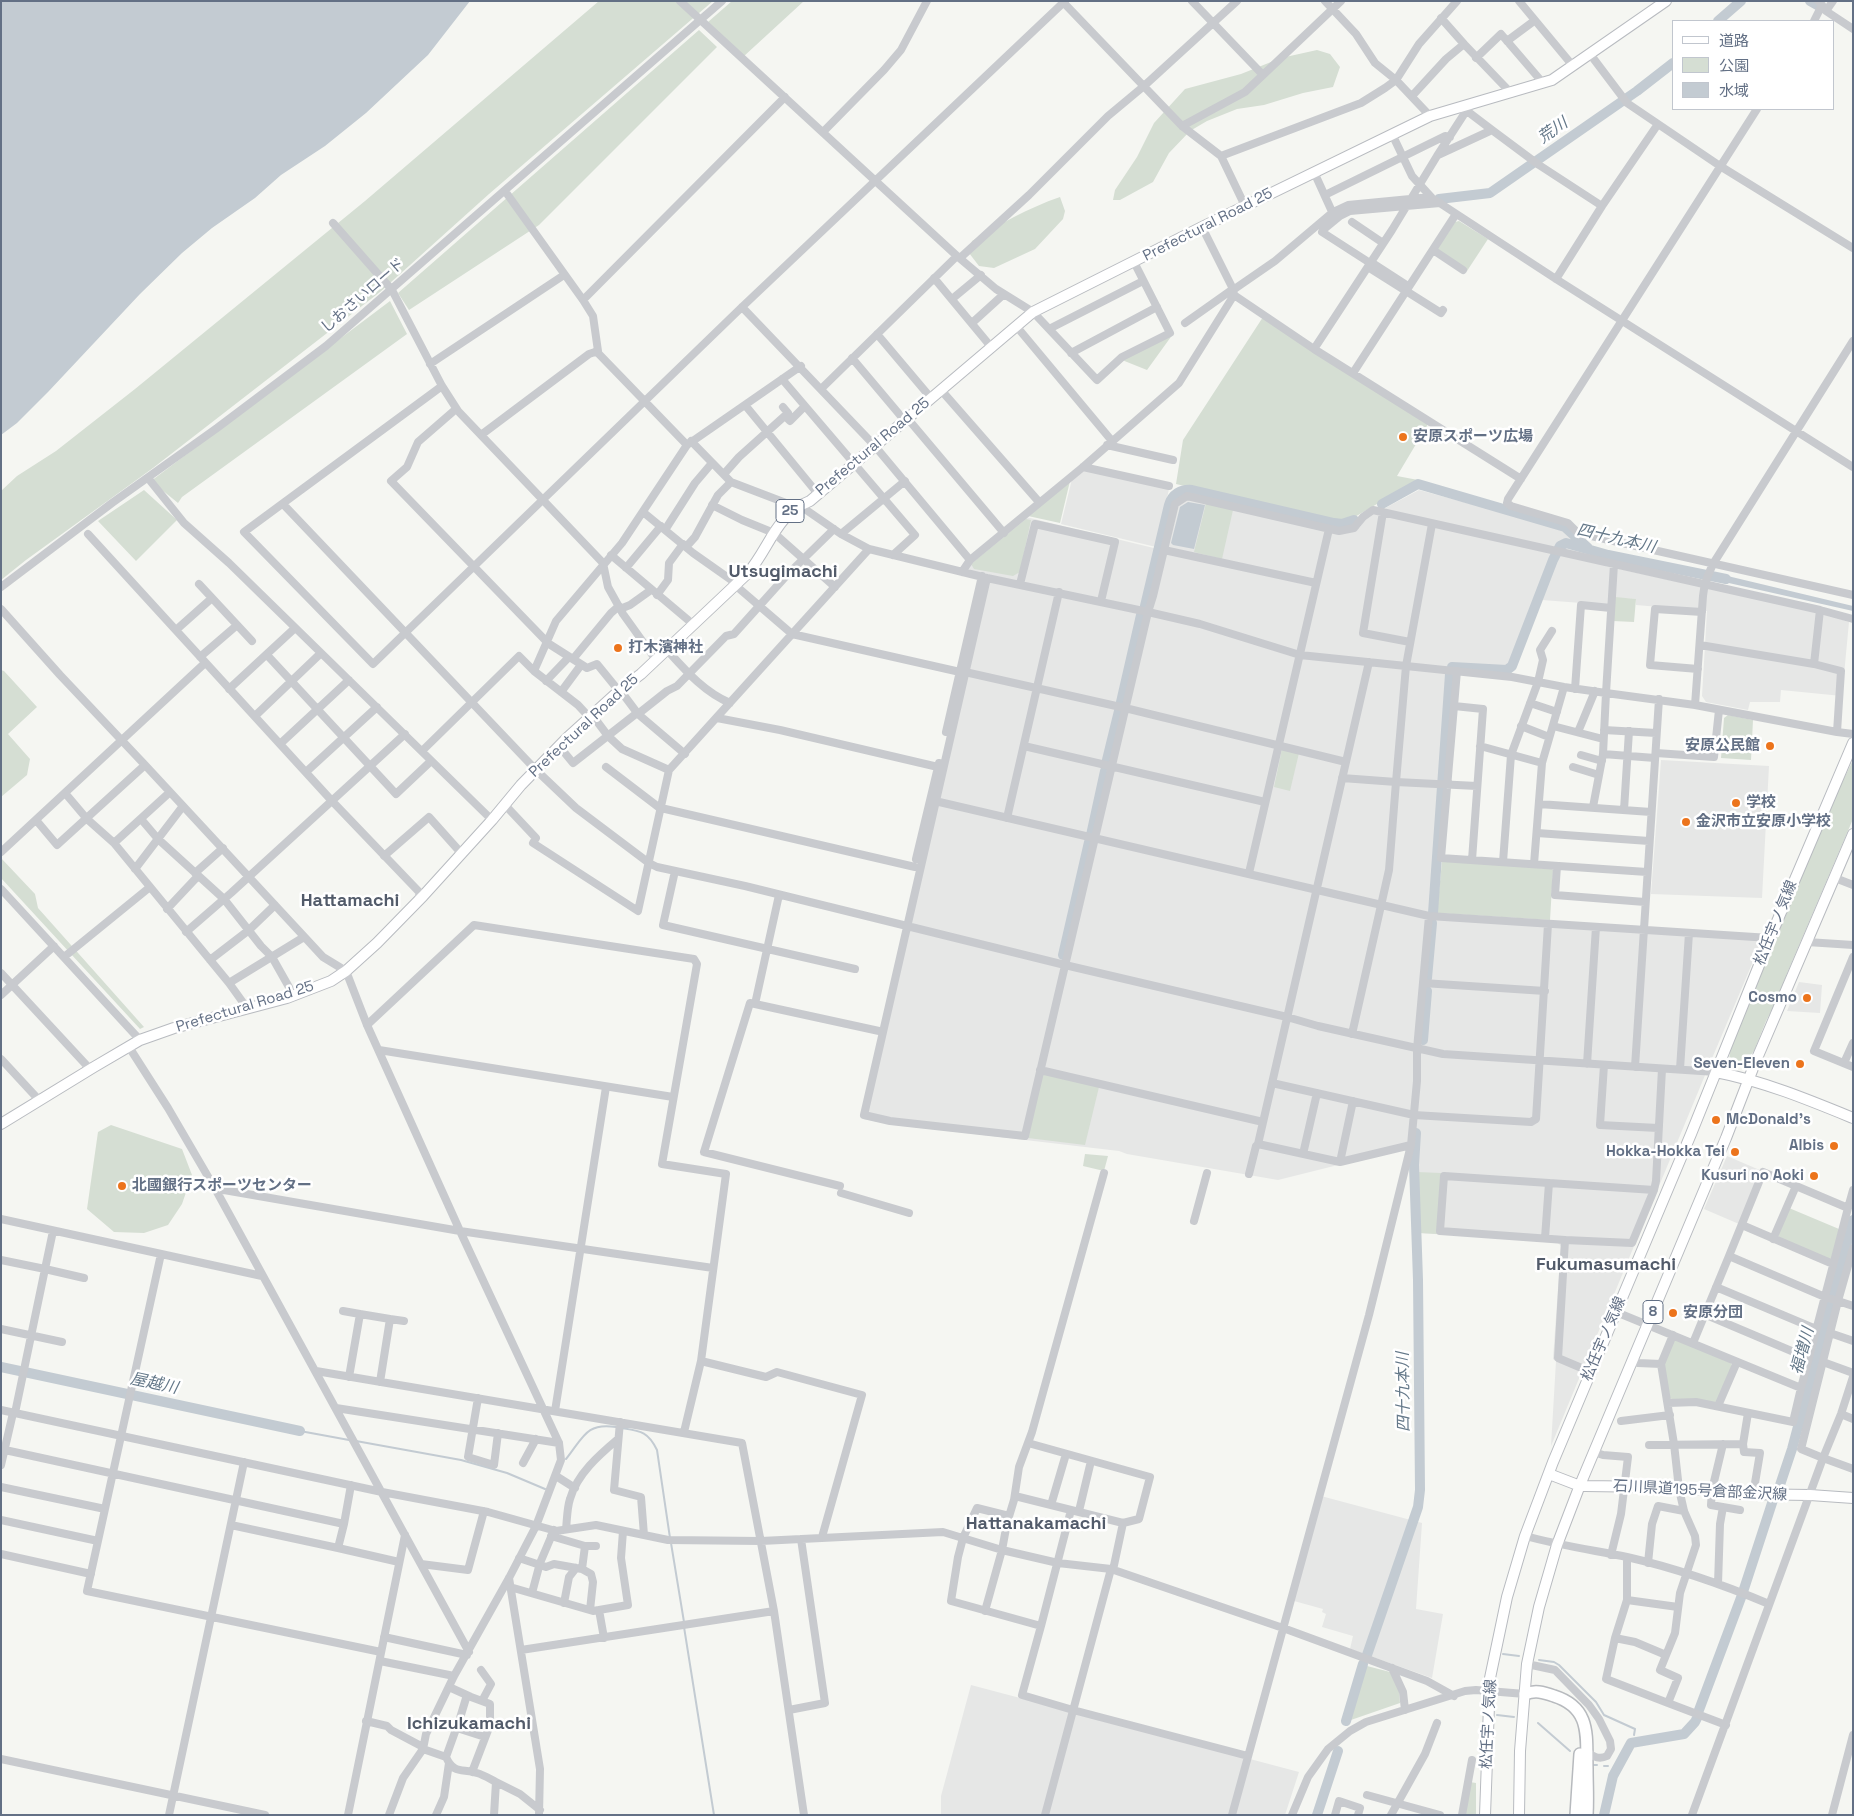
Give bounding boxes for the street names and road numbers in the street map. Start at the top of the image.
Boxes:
street label: Prefectural Road 25 [1140,184,1276,266]
street label: しおさいロード [317,255,409,337]
street label: Prefectural Road 25 [812,394,934,500]
road number: 25 [776,500,804,522]
street label: Prefectural Road 25 [526,671,642,781]
street label: 松任宇ノ気線 [1751,878,1801,968]
street label: Prefectural Road 25 [174,977,316,1037]
street label: 松任宇ノ気線 [1578,1294,1630,1384]
road number: 8 [1643,1300,1663,1324]
street label: 石川県道195号倉部金沢線 [1612,1477,1788,1505]
street label: 松任宇ノ気線 [1478,1679,1500,1769]

